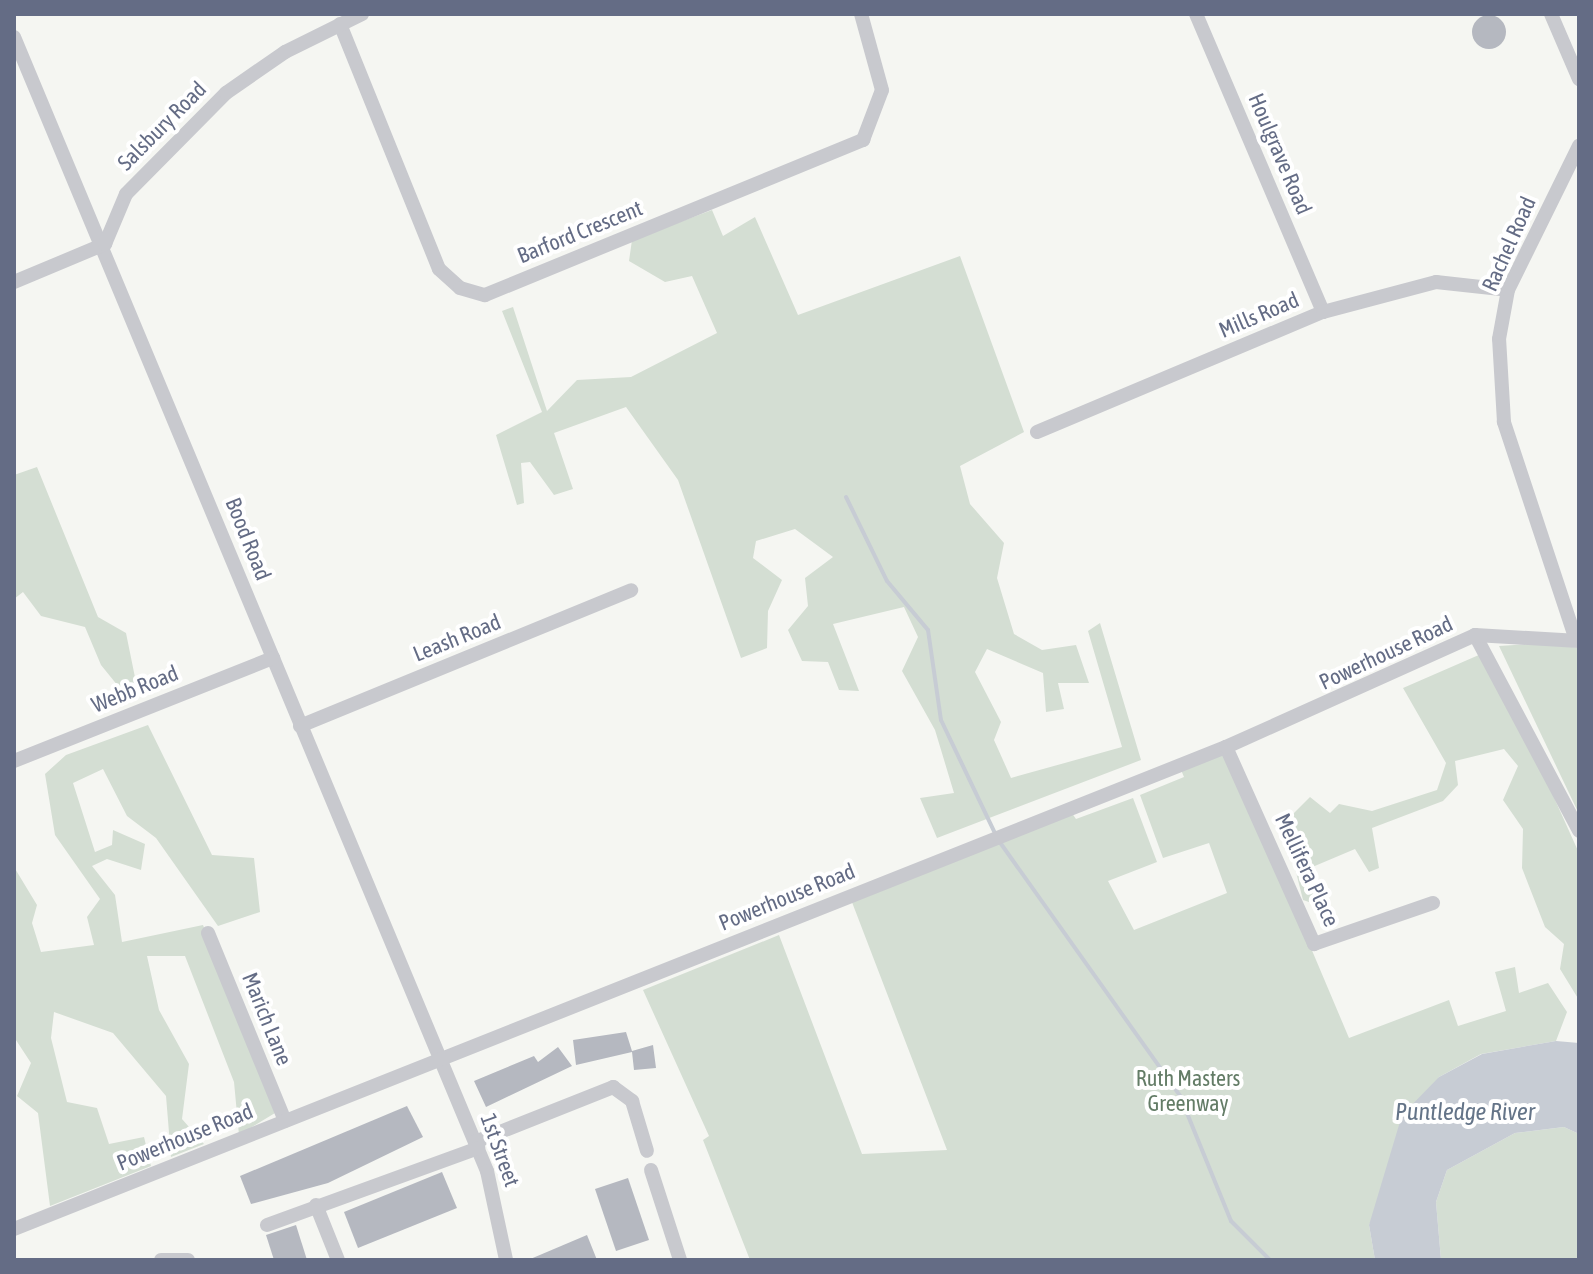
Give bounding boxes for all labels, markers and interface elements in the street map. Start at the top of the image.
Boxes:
street label: Salsbury Road [112,76,212,176]
street label: Houlgrave Road [1243,90,1317,218]
street label: Rachel Road [1476,193,1542,295]
street label: Barford Crescent [514,195,646,269]
street label: Mills Road [1215,286,1303,344]
street label: Bood Road [220,494,276,584]
street label: Leash Road [409,608,505,668]
street label: Powerhouse Road [1315,611,1457,695]
street label: Webb Road [88,660,182,718]
street label: Mellifera Place [1269,809,1345,931]
street label: Powerhouse Road [715,858,859,936]
street label: Marich Lane [236,969,298,1069]
park label: Ruth Masters Greenway [1136,1065,1240,1116]
street label: Powerhouse Road [113,1098,257,1176]
water label: Puntledge River [1395,1098,1535,1126]
street label: 1st Street [475,1110,525,1190]

